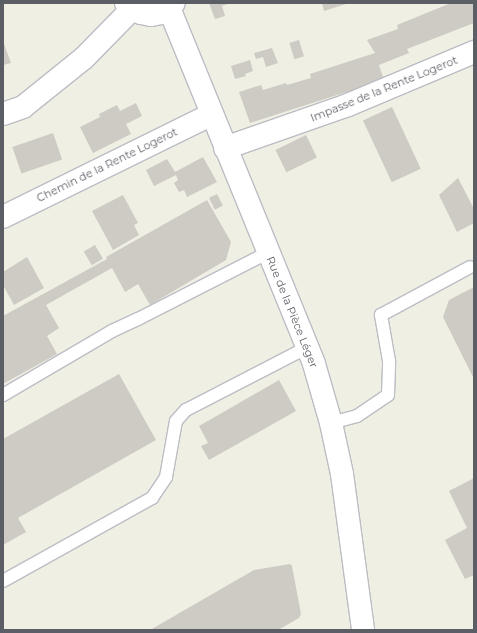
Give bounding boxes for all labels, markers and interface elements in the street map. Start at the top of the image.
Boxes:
street label: Impasse de la Rente Logerot [309,53,459,125]
street label: Chemin de la Rente Logerot [34,125,180,205]
street label: Rue de la Pièce Léger [264,254,320,370]

